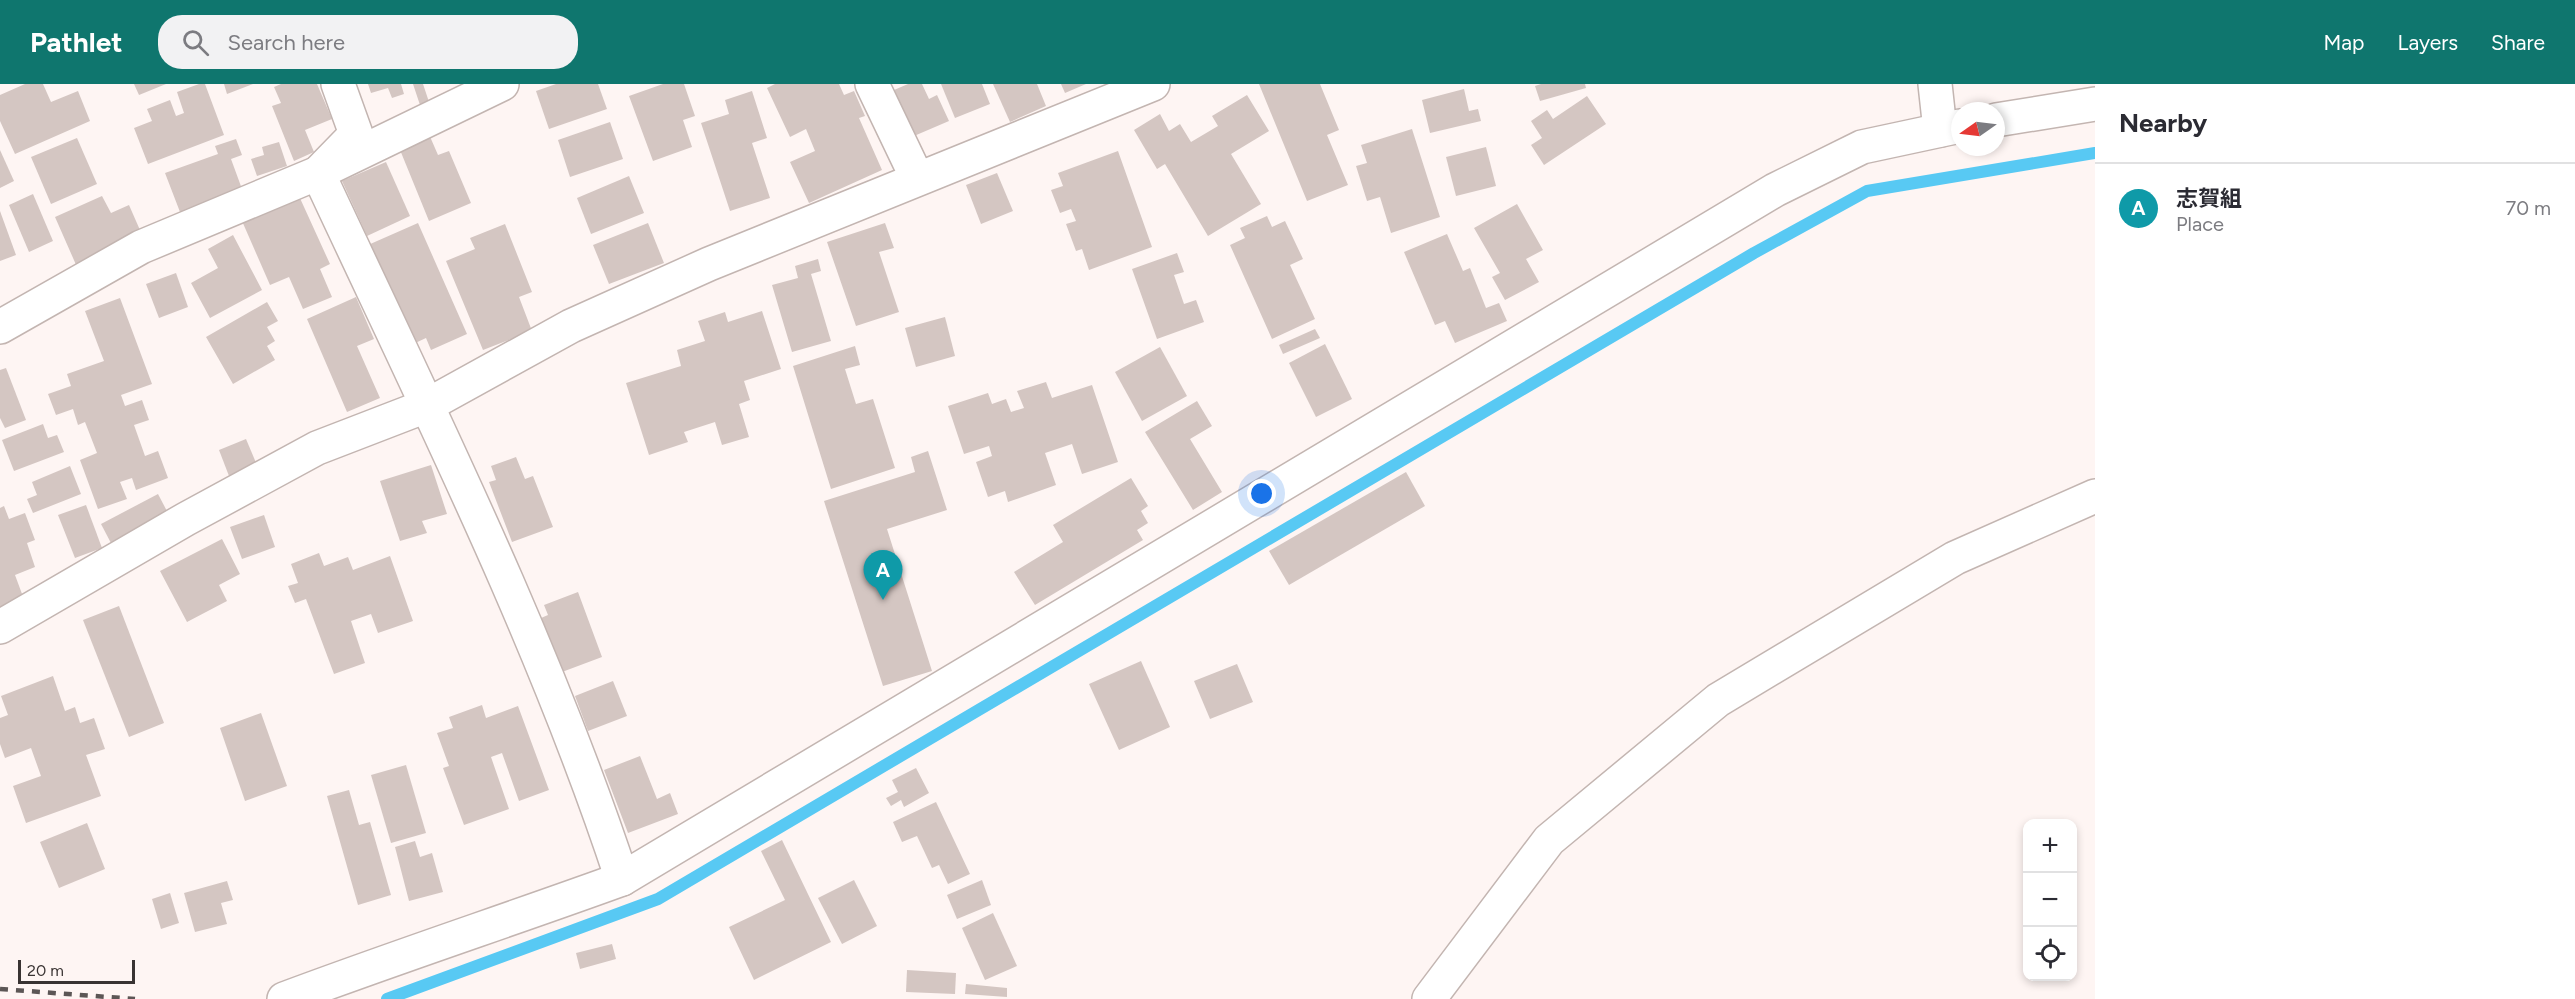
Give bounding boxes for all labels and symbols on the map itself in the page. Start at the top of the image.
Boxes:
north arrow [1951,102,2005,156]
your location [1247,479,1276,508]
pin: A [864,550,902,600]
scale bar [18,957,135,984]

